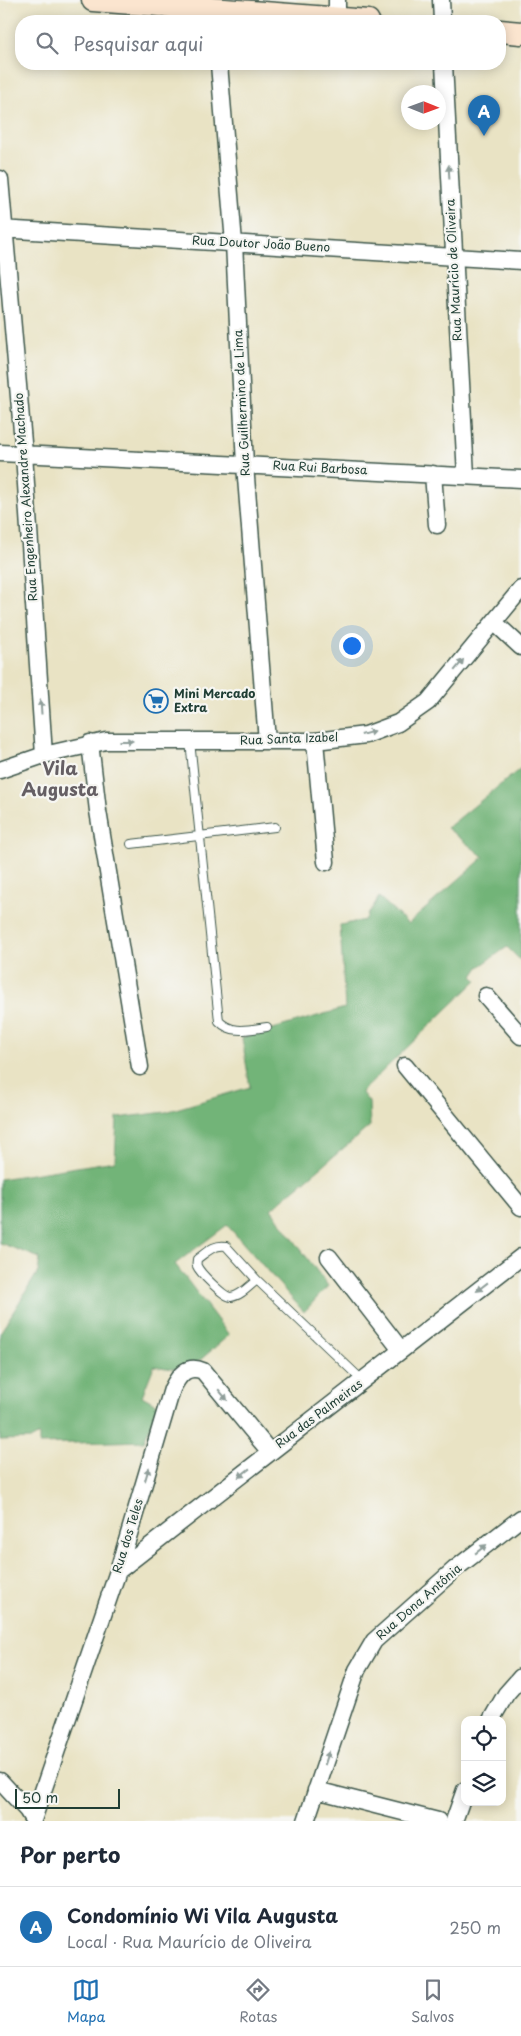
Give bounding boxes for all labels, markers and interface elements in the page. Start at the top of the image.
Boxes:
search box [15,15,506,70]
icon: search [33,29,61,57]
text: Pesquisar aqui [73,29,203,57]
north arrow [401,85,446,130]
pin: A [468,95,500,136]
one-way arrow [445,164,453,180]
street label: Rua Maurício de Oliveira [440,198,466,342]
street label: Rua Doutor João Bueno [192,230,331,256]
street label: Rua Guilhermino de Lima [228,329,254,477]
street label: Rua Engenheiro Alexandre Machado [9,392,41,602]
street label: Rua Rui Barbosa [272,456,368,479]
your location [339,633,365,659]
one-way arrow [453,658,464,671]
place label: Mini Mercado Extra [174,684,255,716]
supermarket icon: Mini Mercado Extra [143,688,169,714]
one-way arrow [37,698,45,714]
street label: Rua Santa Izabel [240,727,338,749]
one-way arrow [360,729,375,737]
one-way arrow [119,737,135,745]
district label: Vila Augusta [22,754,98,802]
one-way arrow [476,1282,489,1292]
street label: Rua das Palmeiras [271,1374,366,1452]
one-way arrow [218,1388,229,1401]
one-way arrow [143,1467,151,1482]
one-way arrow [238,1467,251,1478]
street label: Rua dos Teles [107,1496,147,1575]
one-way arrow [474,1544,487,1555]
street label: Rua Dona Antônia [372,1558,466,1644]
map controls [461,1716,506,1806]
button: locate [461,1716,506,1761]
one-way arrow [323,1750,331,1765]
button: layers [461,1761,506,1806]
scale bar [15,1786,120,1809]
text: 50 m [22,1787,58,1808]
text: Por perto [20,1838,120,1870]
text: Condomínio Wi Vila Augusta [67,1901,338,1929]
text: A [30,1915,42,1939]
text: 250 m [450,1915,501,1939]
text: Local · Rua Maurício de Oliveira [67,1929,312,1953]
tab: Mapa [67,1976,105,2027]
tab: Rotas [239,1976,277,2027]
tab: Salvos [411,1976,454,2027]

